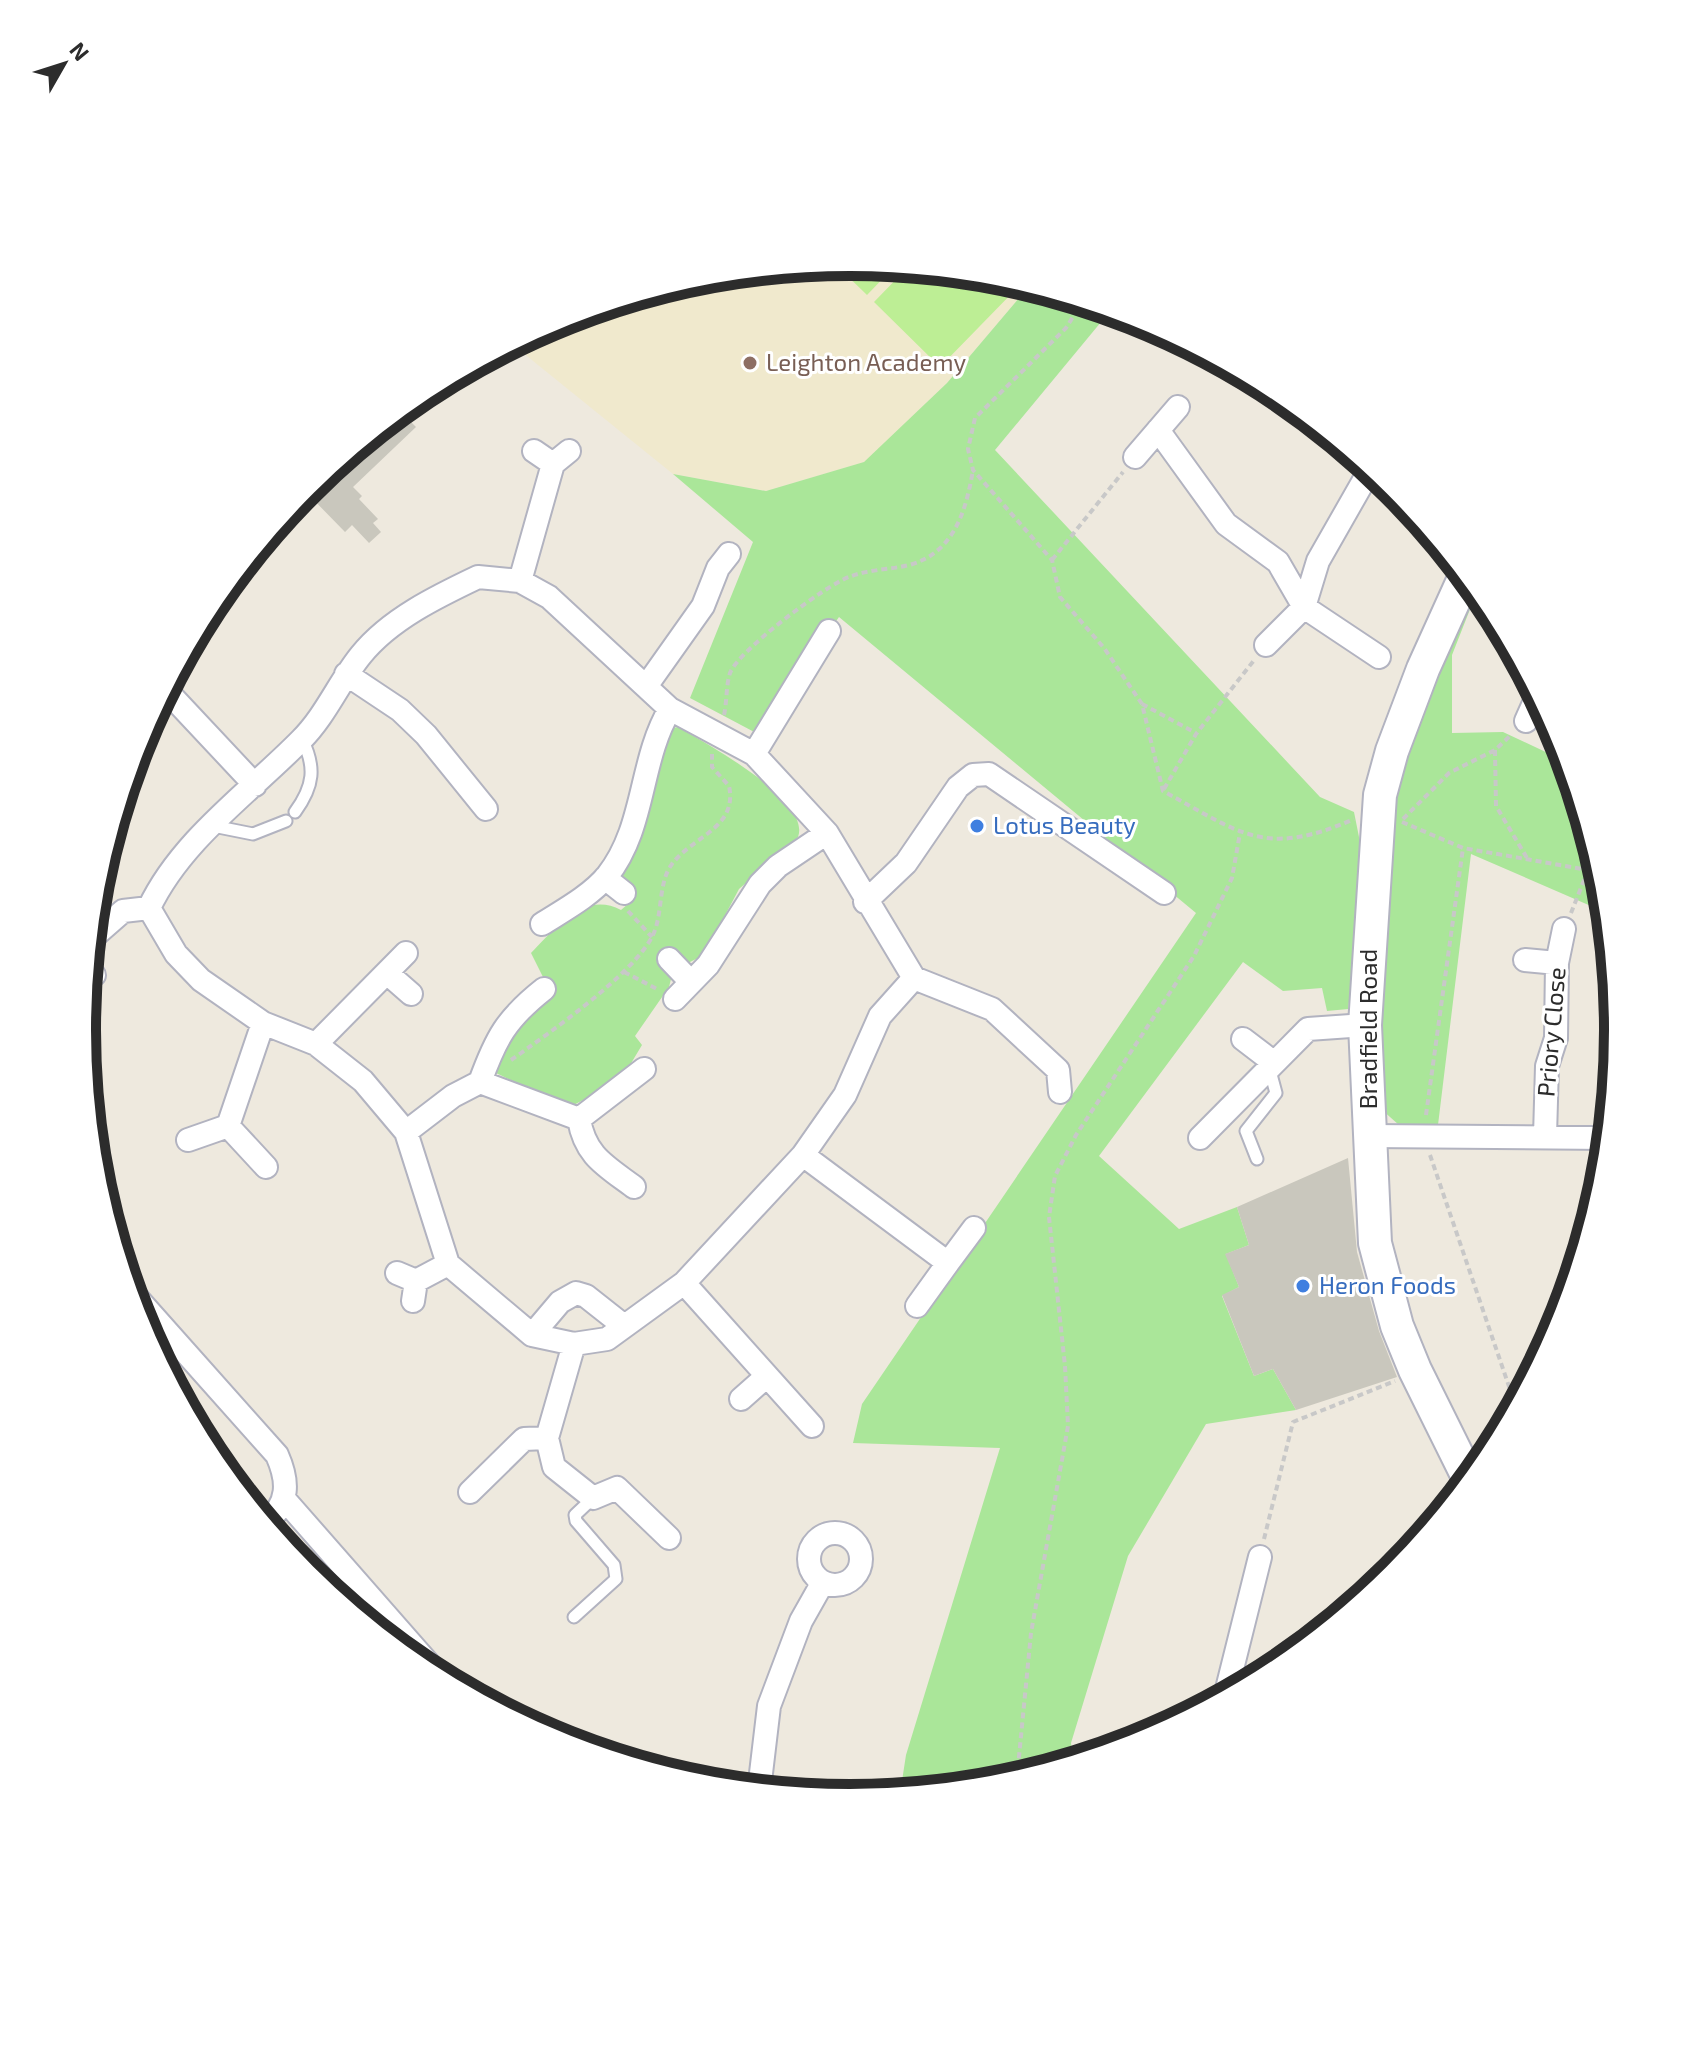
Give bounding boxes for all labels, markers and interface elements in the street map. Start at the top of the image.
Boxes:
north arrow [24,24,104,104]
text: N [65,36,95,65]
place label: Leighton Academy [766,347,966,376]
marker: Leighton Academy [741,354,759,372]
place label: Lotus Beauty [993,810,1136,839]
marker: Lotus Beauty [968,817,986,835]
street label: Bradfield Road [1353,949,1382,1109]
street label: Priory Close [1530,966,1571,1098]
place label: Heron Foods [1319,1270,1456,1299]
marker: Heron Foods [1294,1277,1312,1295]

